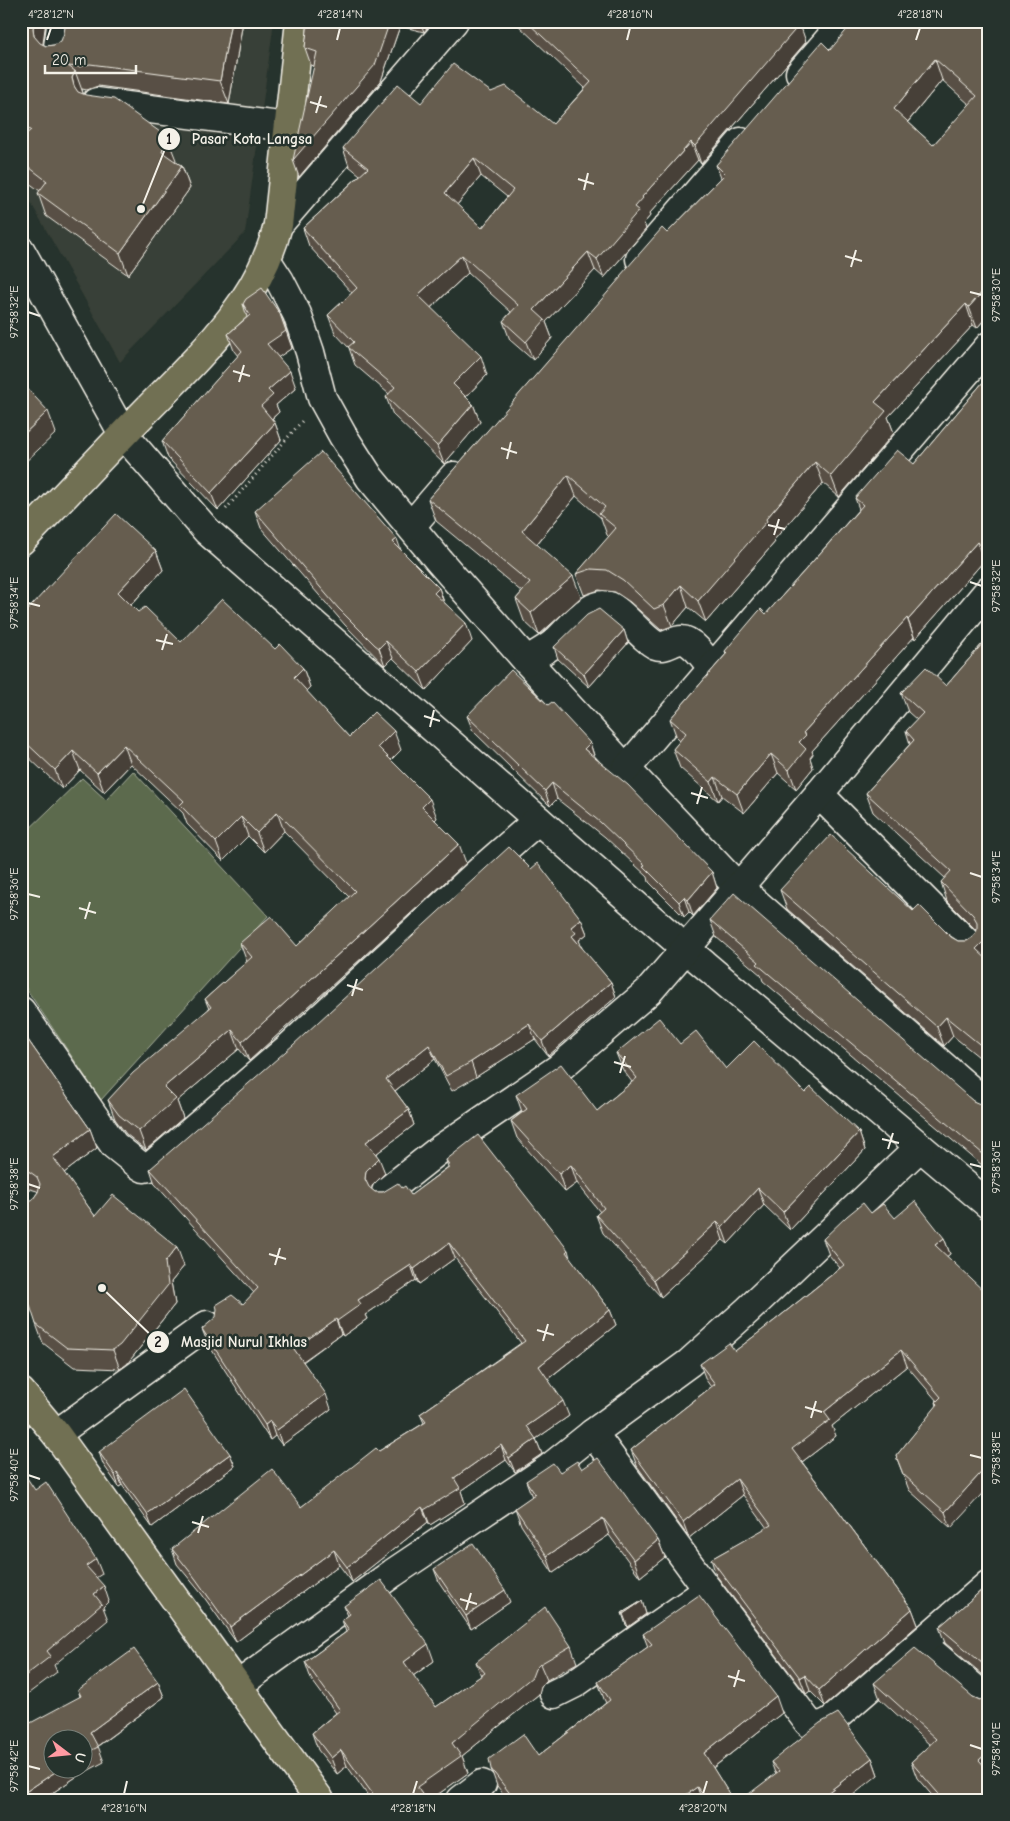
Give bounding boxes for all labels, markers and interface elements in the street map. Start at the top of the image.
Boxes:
text: 4°28'12"N [28,7,74,21]
text: 4°28'14"N [317,7,363,21]
text: 4°28'16"N [607,7,653,21]
text: 4°28'18"N [897,7,943,21]
scale bar [45,42,136,74]
text: 20 m [52,51,86,69]
callout: Pasar Kota Langsa [157,124,322,154]
text: 1 [166,130,172,148]
text: Pasar Kota Langsa [192,130,312,148]
text: 97°58'30"E [989,268,1003,322]
text: 97°58'32"E [7,286,21,338]
text: 97°58'32"E [989,560,1003,612]
text: 97°58'34"E [7,577,21,629]
text: 97°58'34"E [989,851,1003,903]
text: 97°58'36"E [7,867,21,921]
text: 97°58'36"E [989,1140,1003,1194]
text: 97°58'38"E [7,1158,21,1210]
callout: Masjid Nurul Ikhlas [146,1327,317,1357]
text: 2 [154,1333,162,1351]
text: Masjid Nurul Ikhlas [181,1333,307,1351]
text: 97°58'38"E [989,1432,1003,1484]
text: 97°58'40"E [7,1448,21,1502]
text: 97°58'40"E [989,1722,1003,1776]
north arrow [42,1728,92,1778]
text: 97°58'42"E [7,1740,21,1792]
text: U [71,1751,89,1764]
text: 4°28'16"N [101,1801,147,1815]
text: 4°28'18"N [390,1801,436,1815]
text: 4°28'20"N [679,1801,727,1815]

